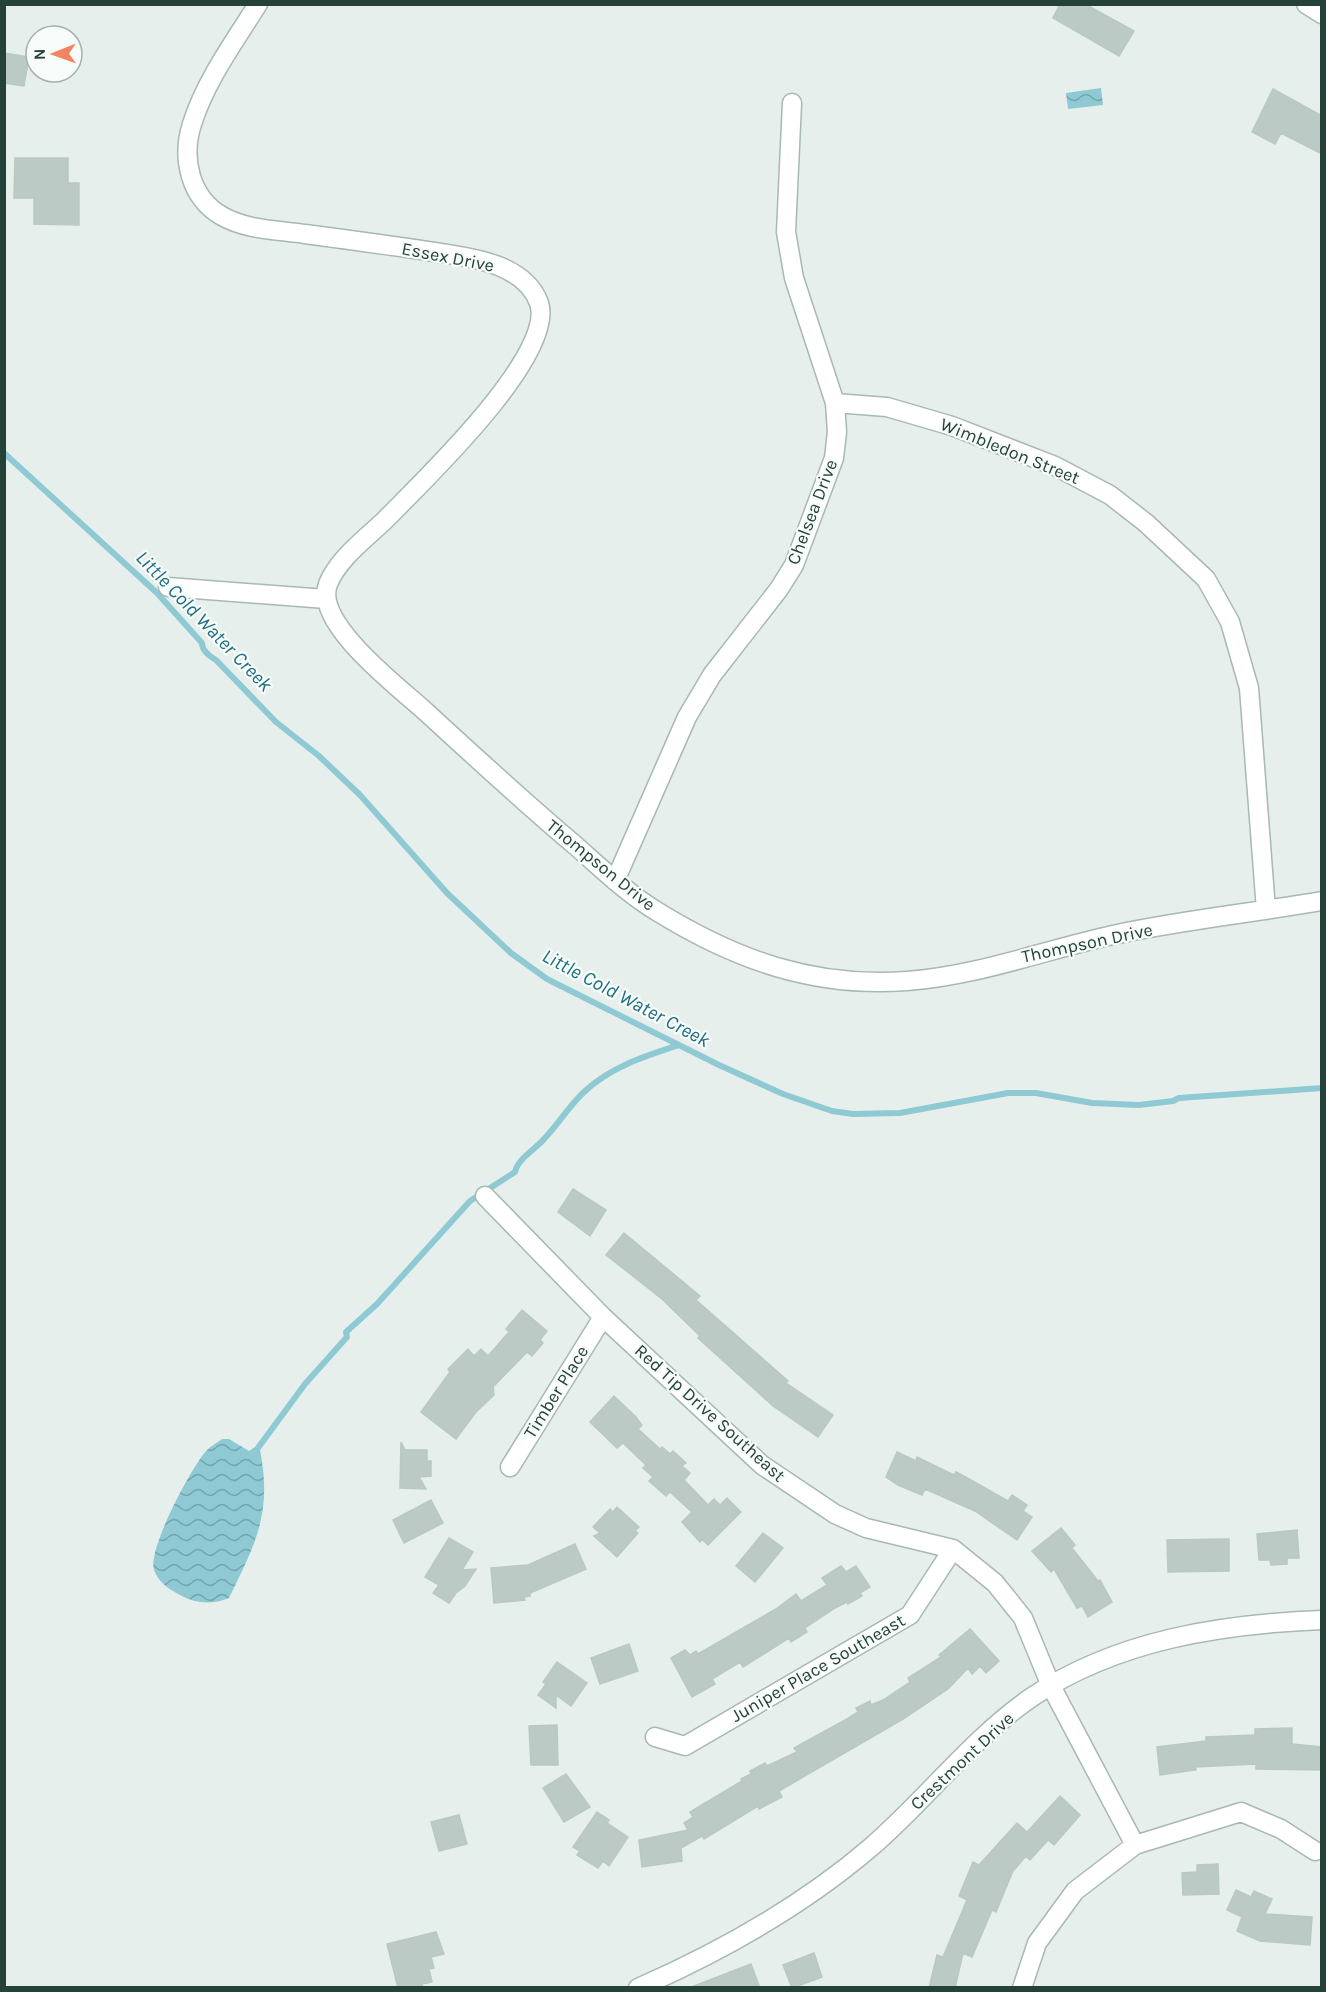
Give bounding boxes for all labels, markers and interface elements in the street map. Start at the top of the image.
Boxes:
north arrow [24,24,84,84]
text: N [30,48,49,60]
street label: Essex Drive [400,237,496,277]
street label: Wimbledon Street [937,413,1083,489]
street label: Chelsea Drive [782,456,842,568]
water label: Little Cold Water Creek [131,546,277,697]
street label: Thompson Drive [542,814,660,916]
street label: Thompson Drive [1019,918,1155,968]
water label: Little Cold Water Creek [538,944,714,1052]
street label: Red Tip Drive Southeast [630,1339,790,1487]
street label: Timber Place [519,1341,593,1443]
street label: Juniper Place Southeast [727,1609,909,1727]
street label: Crestmont Drive [906,1707,1018,1815]

